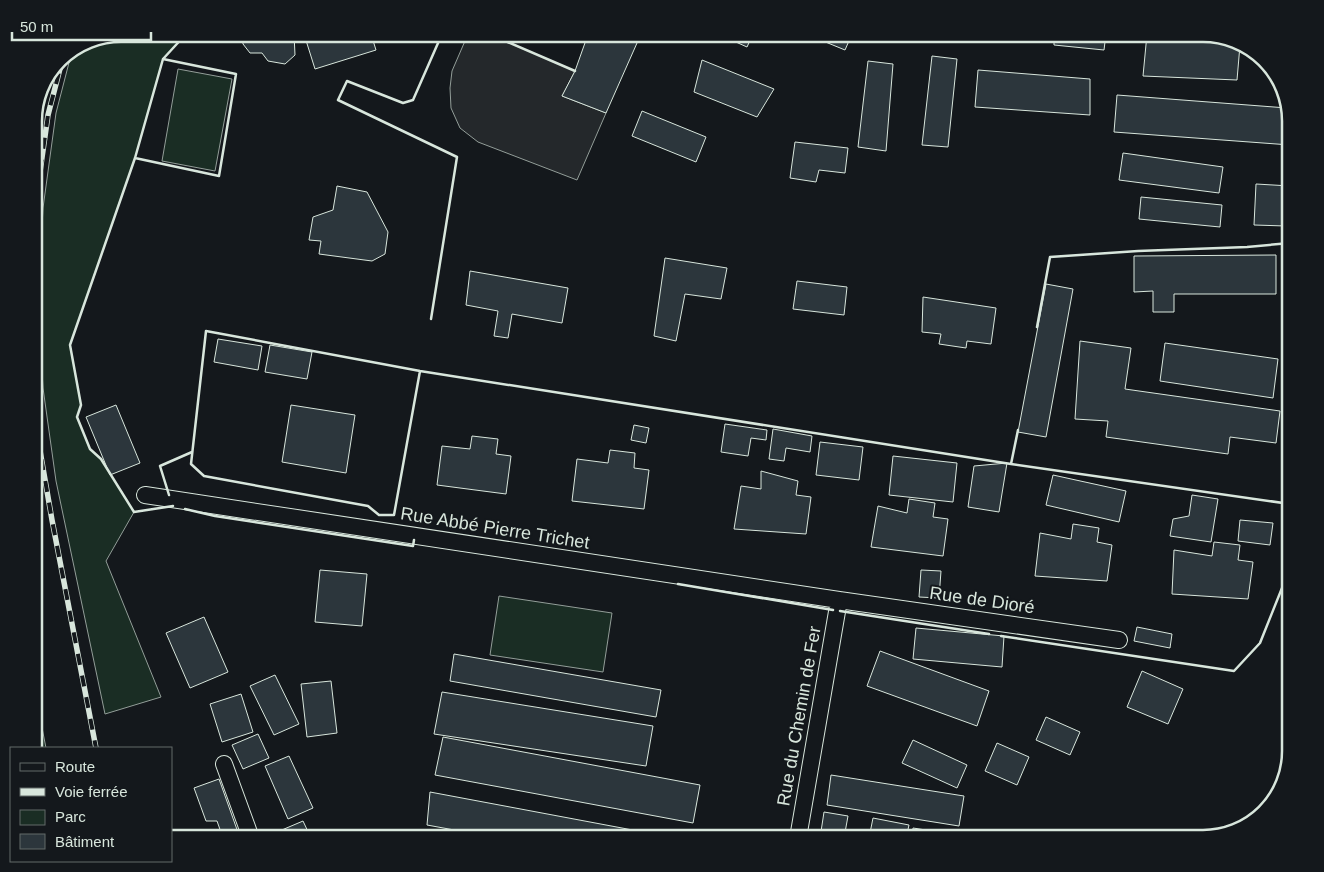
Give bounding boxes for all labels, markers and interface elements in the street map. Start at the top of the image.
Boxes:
scale bar [12,10,151,42]
text: 50 m [20,18,53,35]
street label: Rue Abbé Pierre Trichet [399,503,591,553]
street label: Rue de Dioré [928,583,1036,617]
street label: Rue du Chemin de Fer [773,625,825,807]
legend [10,747,172,862]
text: Route [55,758,95,775]
text: Voie ferrée [55,783,128,800]
text: Parc [55,808,86,825]
text: Bâtiment [55,833,115,850]

